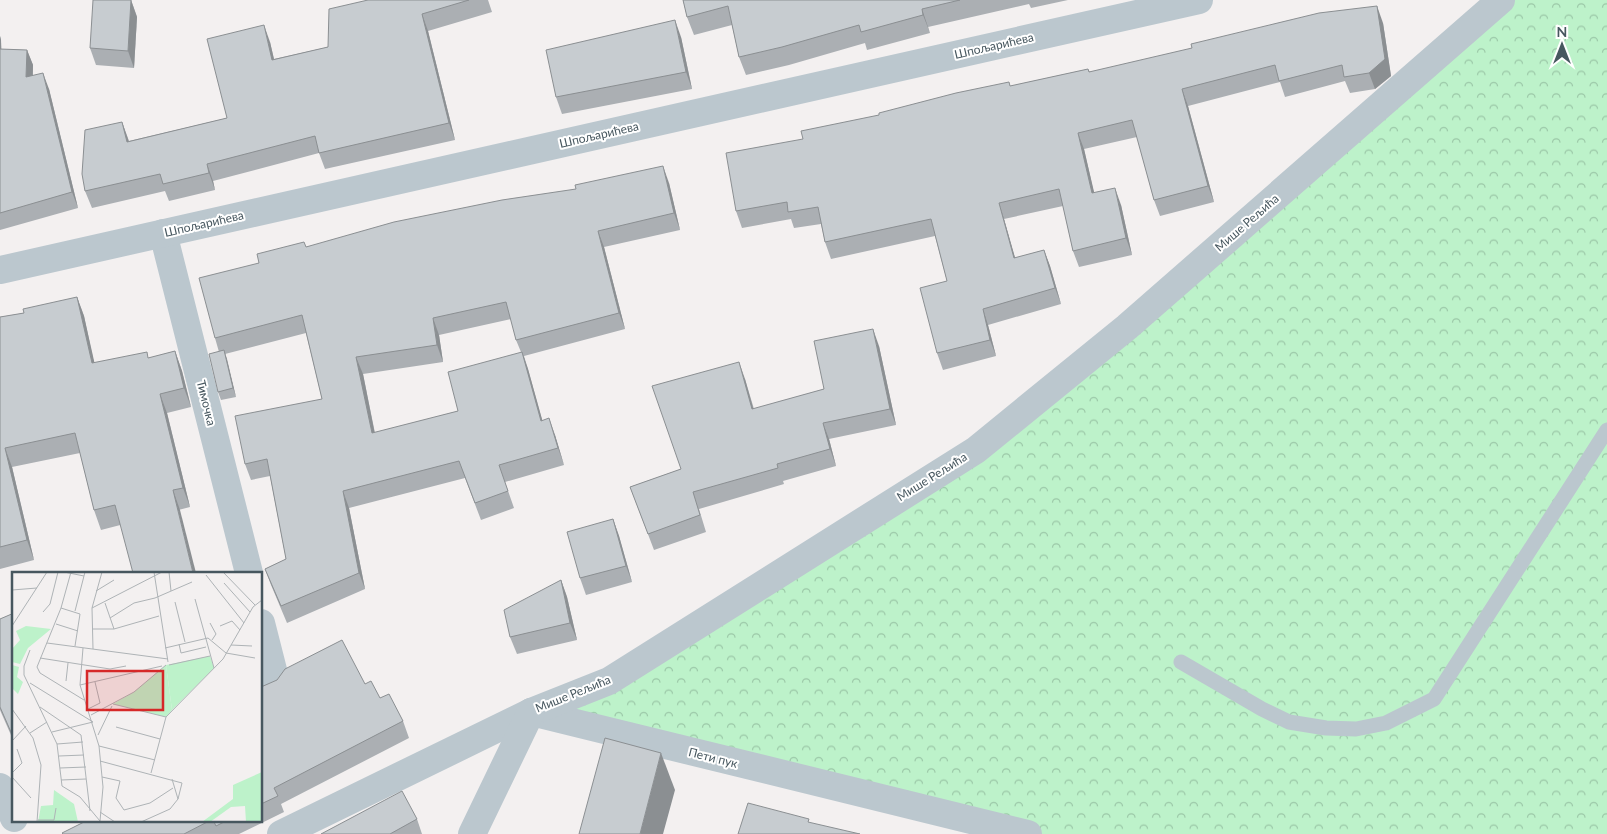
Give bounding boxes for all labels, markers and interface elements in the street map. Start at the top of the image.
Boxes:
north arrow [1537,20,1587,70]
text: N [1557,23,1567,40]
street label: Шпољарићева [953,29,1035,62]
street label: Шпољарићева [558,118,640,151]
street label: Мише Рељића [1212,191,1282,255]
street label: Шпољарићева [163,207,245,240]
street label: Тимочка [194,379,219,427]
street label: Мише Рељића [894,449,970,504]
inset map [12,572,262,822]
street label: Мише Рељића [533,672,613,715]
street label: Пети пук [687,744,740,771]

